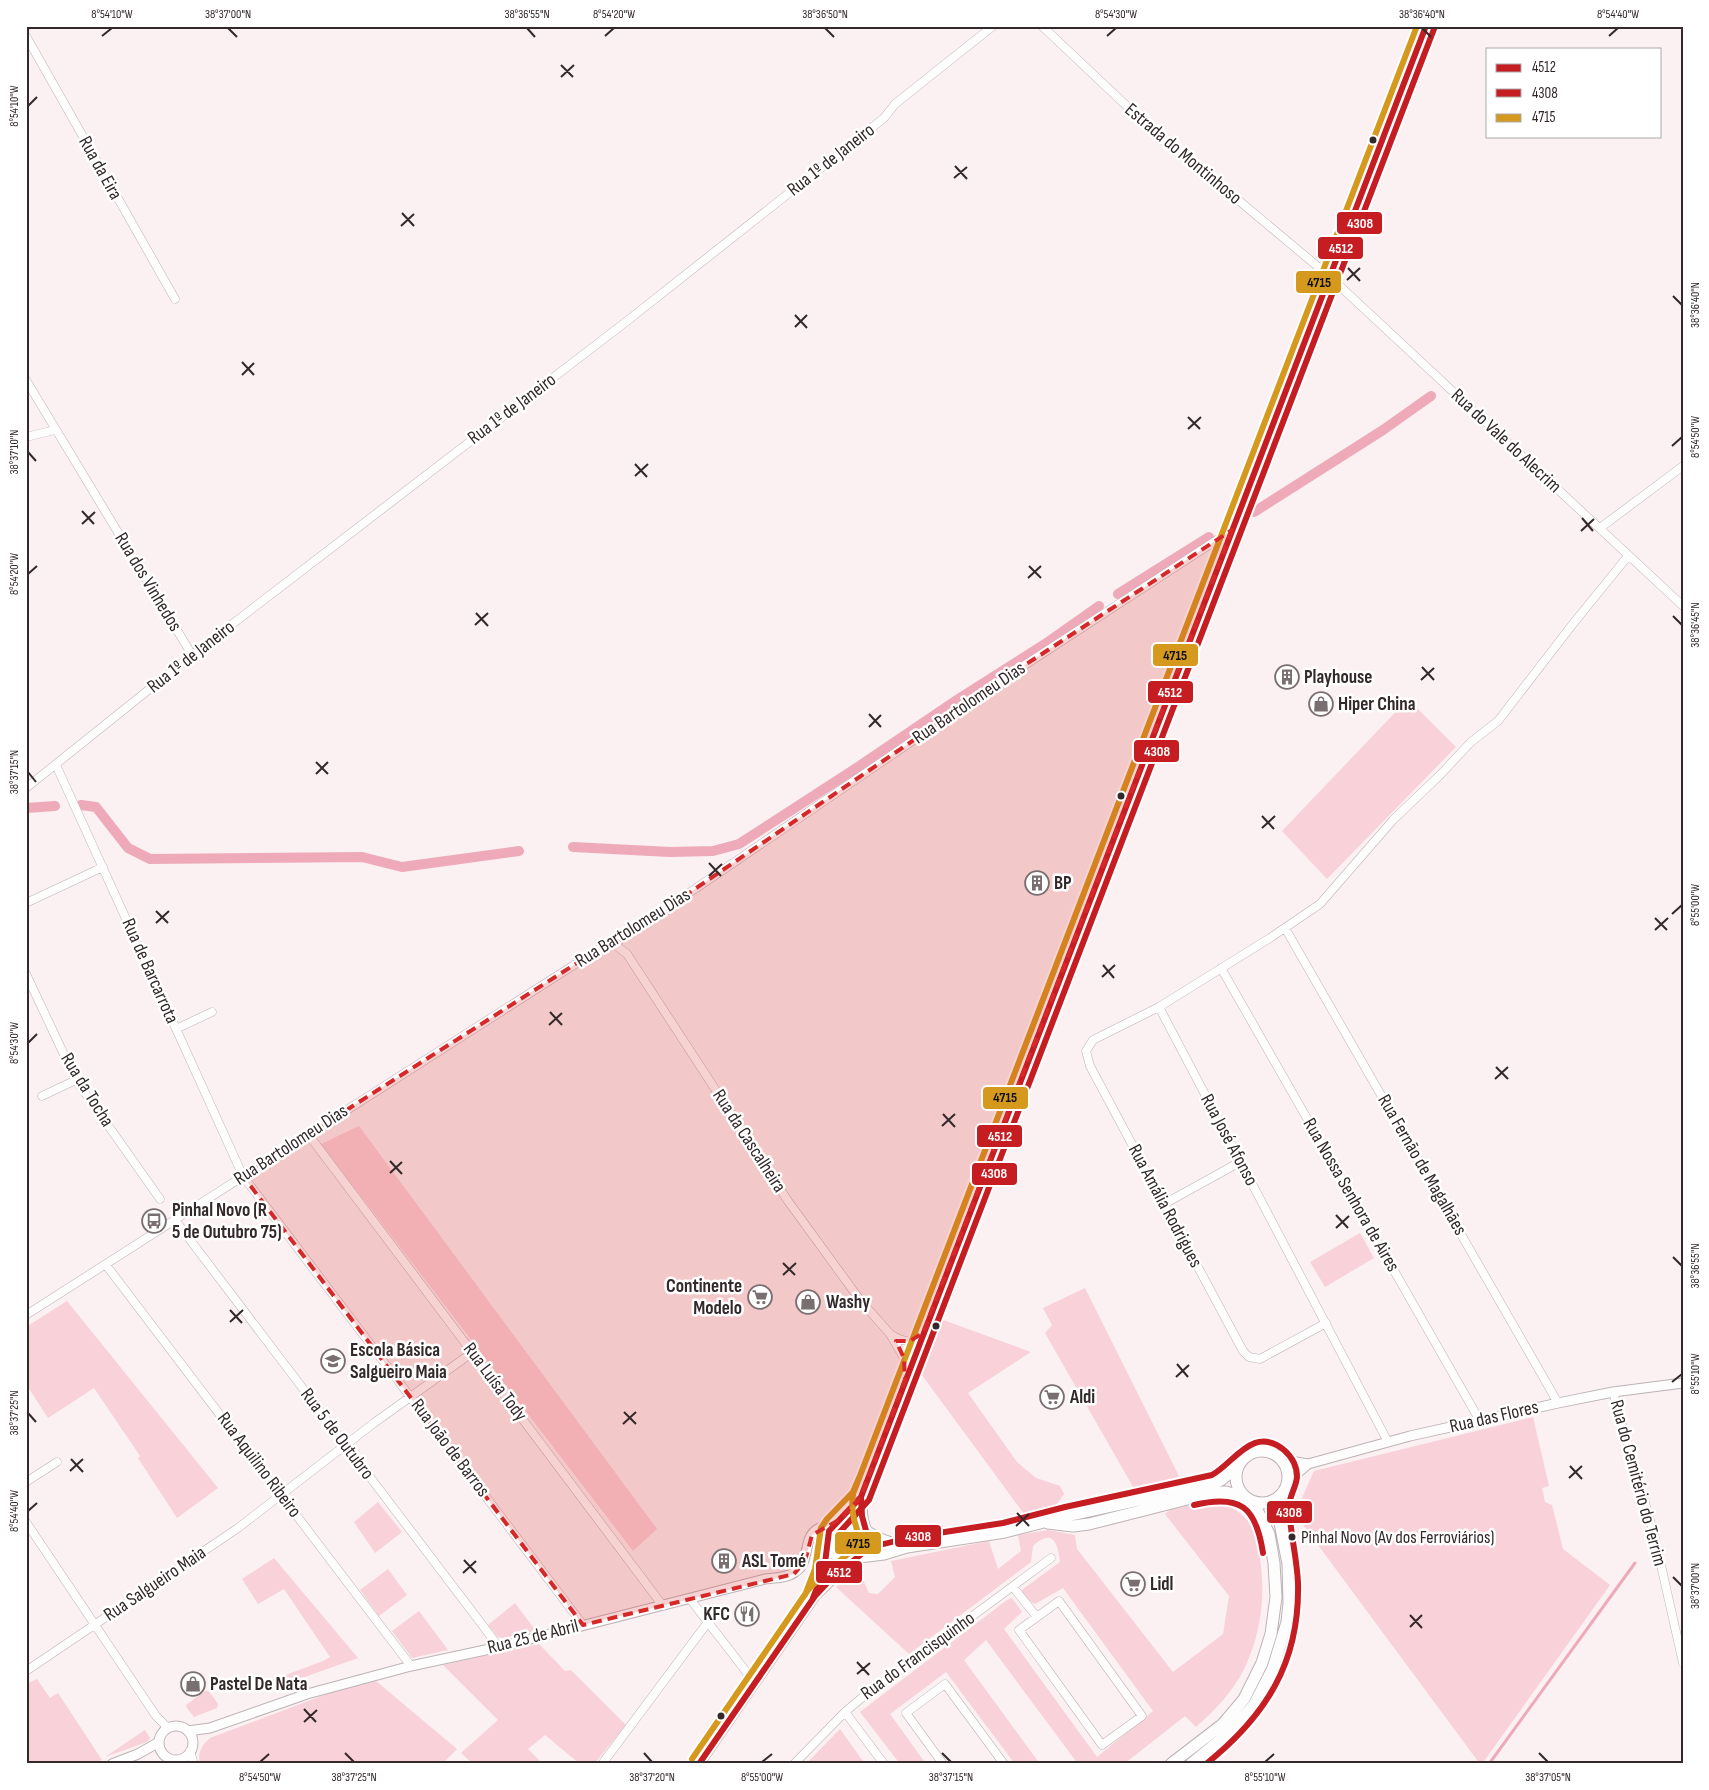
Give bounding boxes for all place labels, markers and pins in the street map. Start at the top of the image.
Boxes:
unlabelled marker [1368,135,1378,145]
building icon: Playhouse [1274,664,1300,690]
place label: Playhouse [1304,666,1372,689]
shop icon: Hiper China [1308,691,1334,717]
place label: Hiper China [1338,693,1415,716]
unlabelled marker [1116,791,1126,801]
building icon: BP [1024,870,1050,896]
place label: BP [1054,872,1072,895]
place label: Pinhal Novo (R 5 de Outubro 75) [172,1199,282,1244]
bus stop icon: Pinhal Novo (R 5 de Outubro 75) [141,1208,167,1234]
place label: Continente Modelo [666,1275,742,1320]
supermarket icon: Continente Modelo [747,1284,773,1310]
shop icon: Washy [795,1289,821,1315]
place label: Washy [826,1291,870,1314]
unlabelled marker [931,1321,941,1331]
place label: Escola Básica Salgueiro Maia [350,1339,447,1384]
school or university icon: Escola Básica Salgueiro Maia [320,1348,346,1374]
supermarket icon: Aldi [1039,1384,1065,1410]
place label: Aldi [1069,1386,1095,1409]
place label: Pinhal Novo (Av dos Ferroviários) [1301,1527,1494,1548]
marker: Pinhal Novo (Av dos Ferroviários) [1287,1532,1297,1542]
building icon: ASL Tomé [711,1548,737,1574]
place label: ASL Tomé [741,1550,806,1573]
supermarket icon: Lidl [1120,1571,1146,1597]
place label: Lidl [1150,1573,1173,1596]
restaurant icon: KFC [734,1601,760,1627]
place label: KFC [703,1603,730,1626]
shop icon: Pastel De Nata [180,1671,206,1697]
place label: Pastel De Nata [210,1673,307,1696]
unlabelled marker [716,1711,726,1721]

